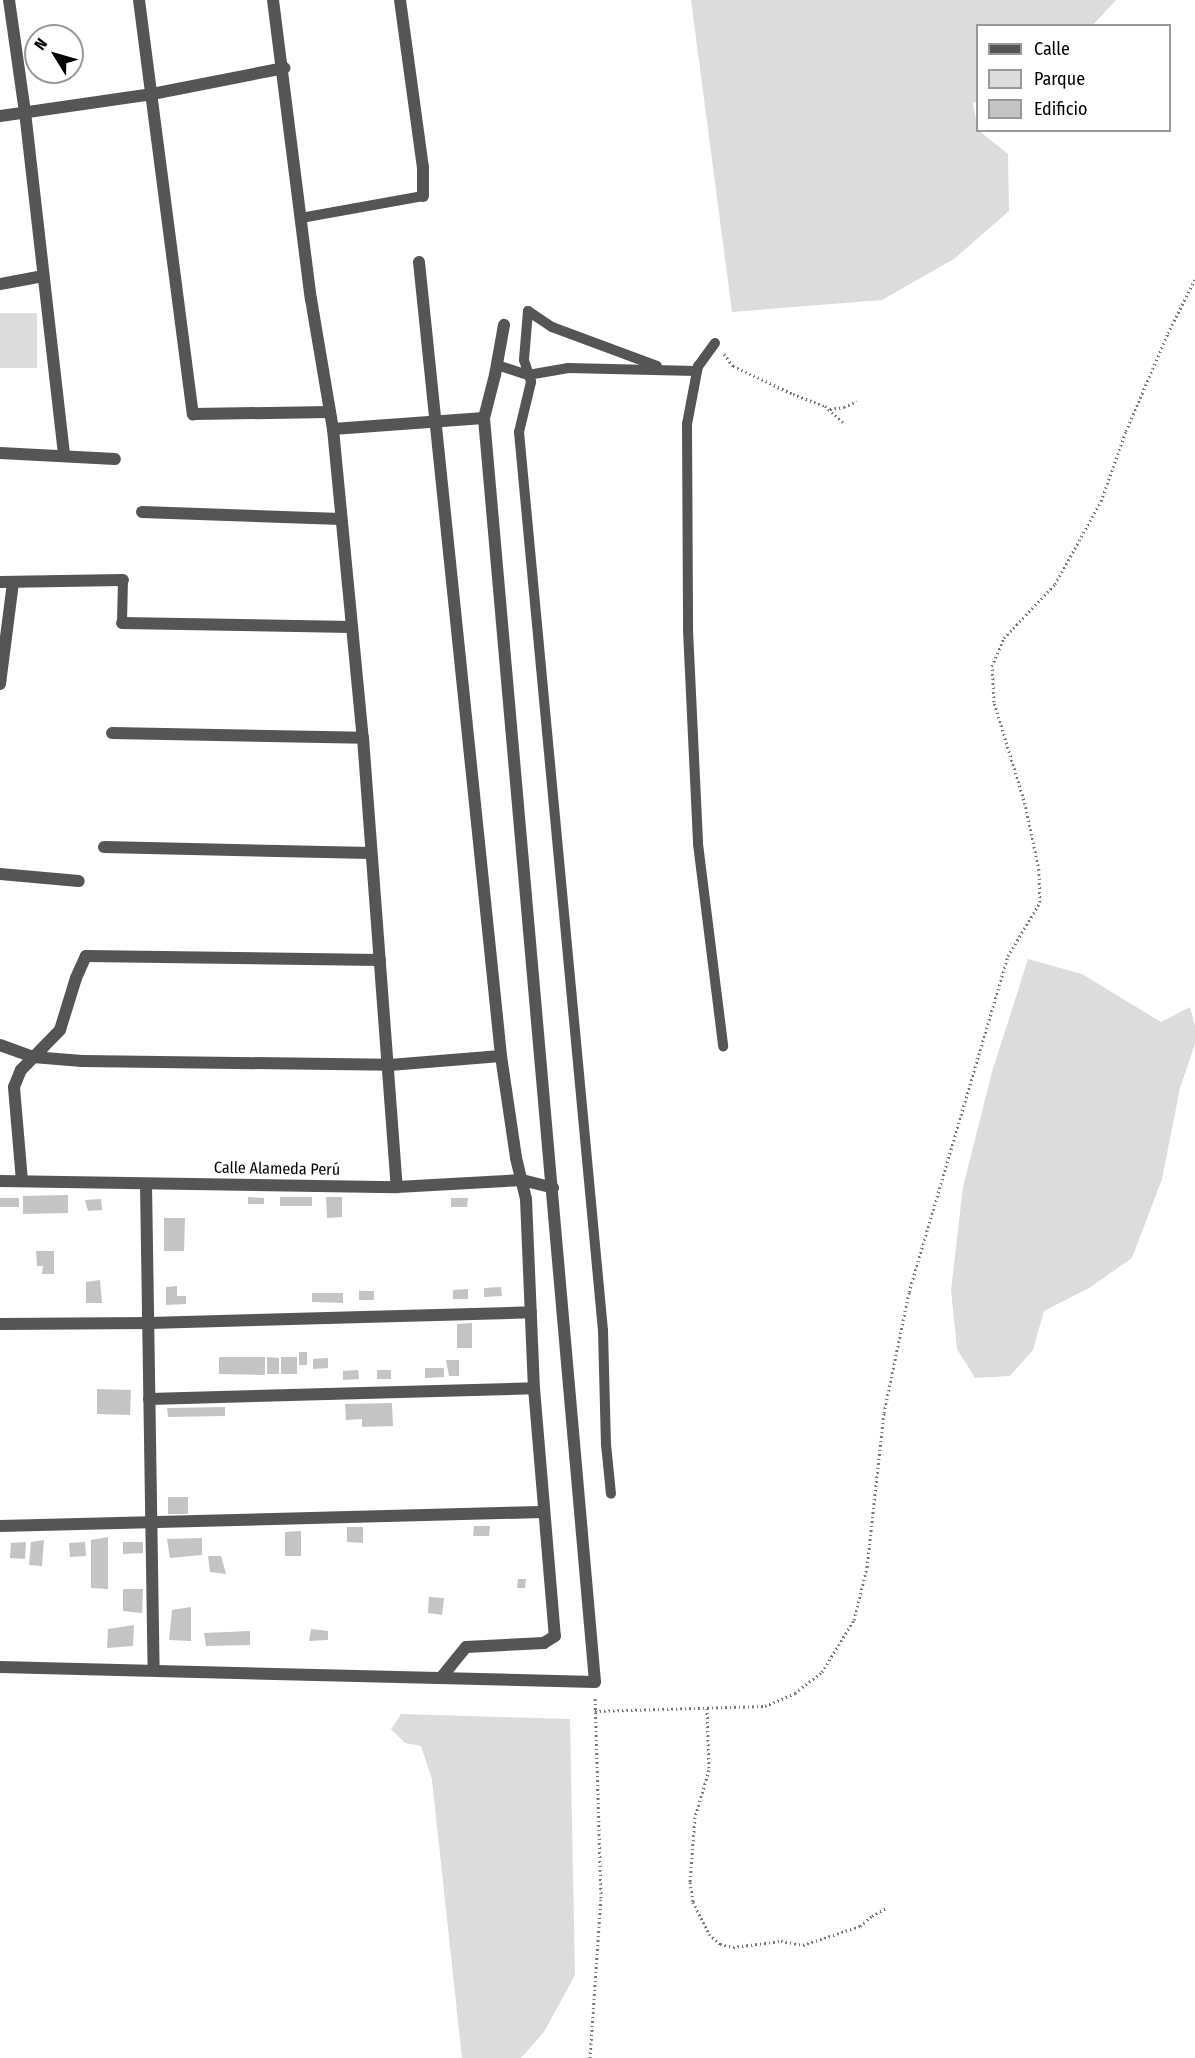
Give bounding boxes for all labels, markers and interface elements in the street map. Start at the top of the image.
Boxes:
north arrow [24,24,84,84]
legend [976,24,1171,132]
text: N [30,35,51,54]
text: Calle [1034,38,1070,60]
text: Parque [1034,68,1085,90]
text: Edificio [1034,98,1087,120]
street label: Calle Alameda Perú [214,1158,340,1180]

